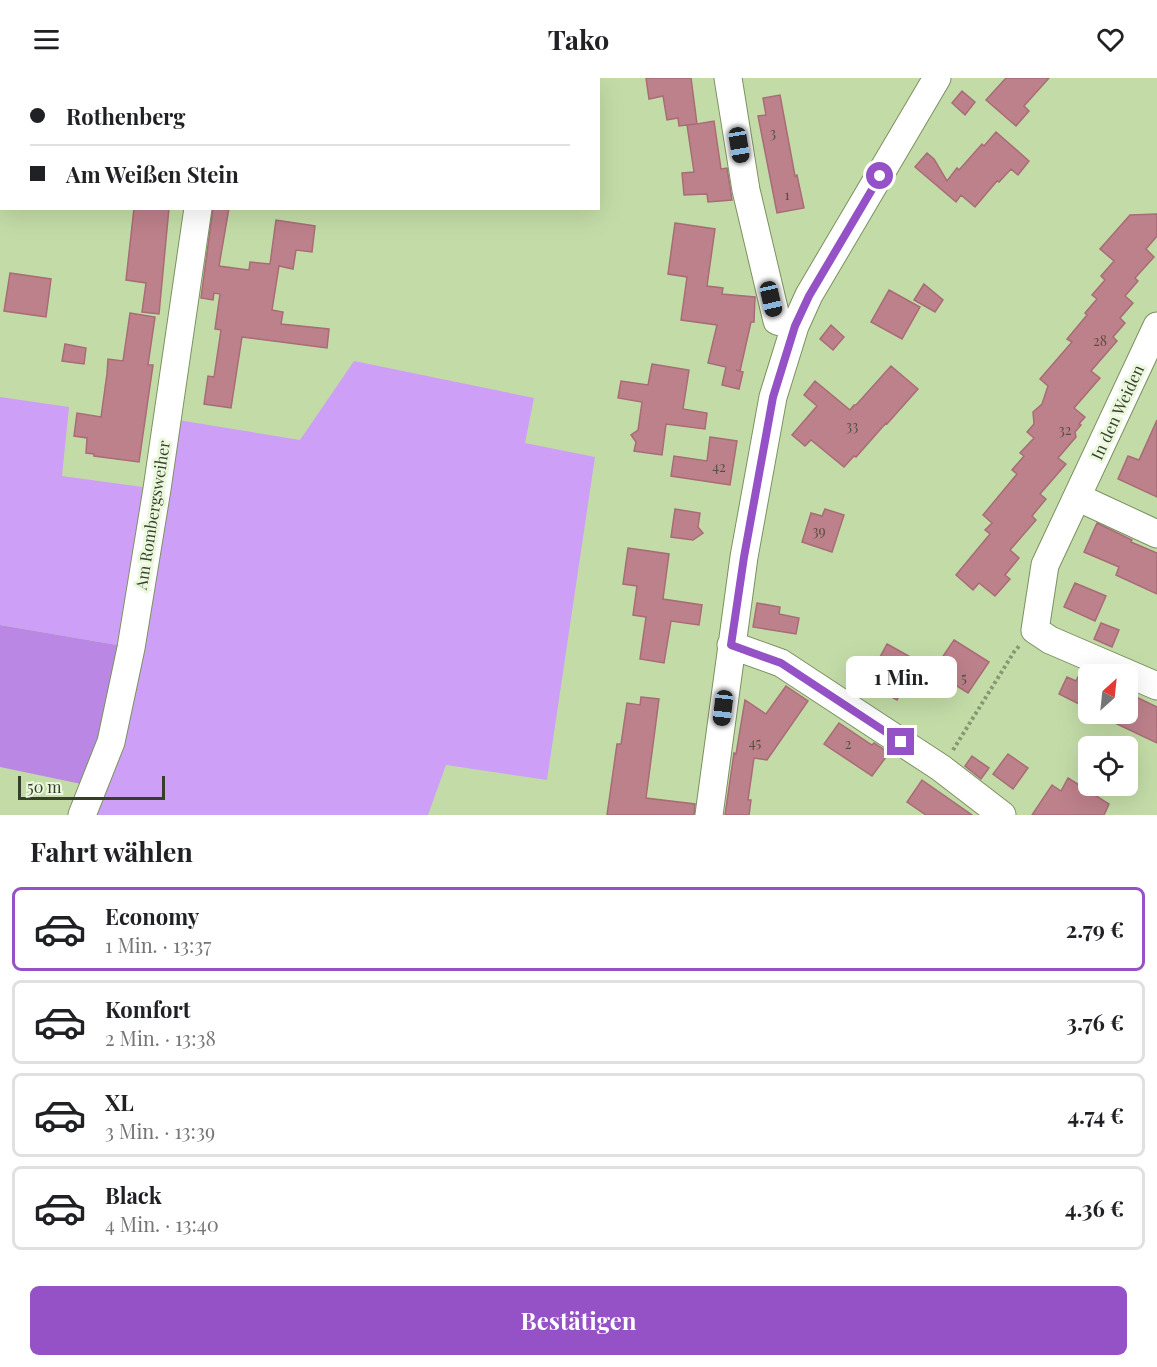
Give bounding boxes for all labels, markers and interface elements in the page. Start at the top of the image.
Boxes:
text: Tako [548,21,609,57]
icon: menu [30,23,63,56]
icon: heart [1094,23,1127,56]
text: Rothenberg [66,101,186,131]
house number: 3 [770,123,776,142]
car [727,126,751,164]
text: Am Weißen Stein [66,159,239,189]
route start [866,162,893,189]
house number: 1 [784,185,790,204]
car [758,279,784,319]
house number: 28 [1093,331,1107,350]
street label: In den Weiden [1086,361,1148,463]
house number: 33 [846,416,858,435]
house number: 32 [1058,420,1072,439]
street label: Am Rombergsweiher [130,439,174,592]
house number: 42 [712,457,726,476]
house number: 39 [812,521,826,540]
callout: 1 Min. [846,655,956,697]
text: 1 Min. [874,663,929,690]
north arrow [1078,664,1138,724]
map controls [1078,664,1138,796]
house number: 5 [961,668,967,687]
car [712,689,734,727]
route end [887,728,914,755]
house number: 45 [749,733,762,752]
house number: 2 [845,734,852,753]
button: locate [1078,736,1138,796]
scale bar [18,773,165,800]
text: 50 m [27,776,61,797]
text: Fahrt wählen [30,833,193,869]
text: Economy [105,901,199,931]
icon: car [33,902,87,956]
text: 2.79 € [1066,914,1124,944]
text: 1 Min. · 13:37 [105,931,211,958]
text: Komfort [105,994,190,1024]
icon: car [33,995,87,1049]
text: 3.76 € [1066,1007,1124,1037]
text: 2 Min. · 13:38 [105,1024,216,1051]
text: XL [105,1087,134,1117]
icon: car [33,1088,87,1142]
text: 4.74 € [1067,1100,1124,1130]
text: 3 Min. · 13:39 [105,1117,215,1144]
text: Black [105,1180,162,1210]
icon: car [33,1181,87,1235]
text: 4.36 € [1065,1193,1124,1223]
text: 4 Min. · 13:40 [105,1210,219,1237]
button: Bestätigen [30,1286,1127,1355]

